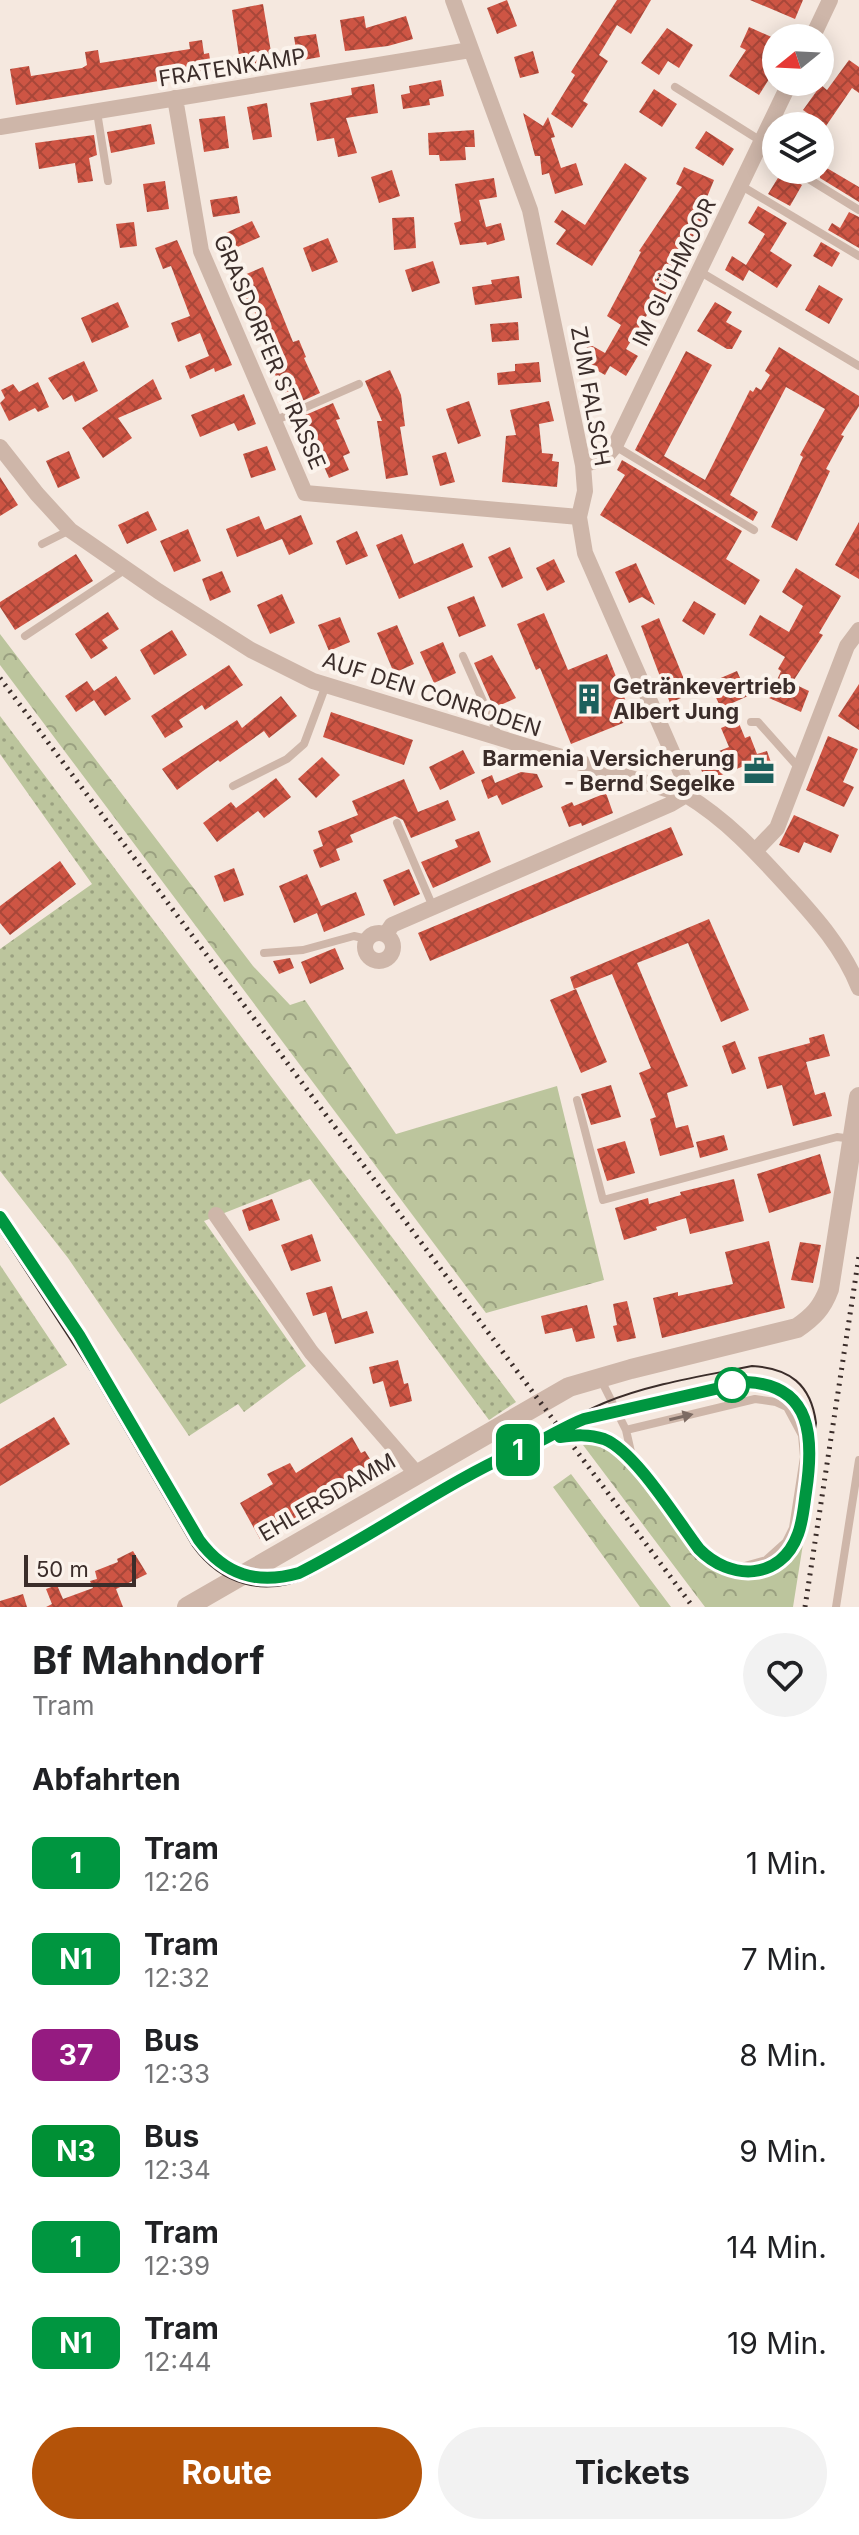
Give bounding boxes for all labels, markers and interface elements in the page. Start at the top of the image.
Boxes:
north arrow [762,24,834,96]
map controls [762,24,834,184]
street label: FRATENKAMP [157,43,307,91]
button: layers [762,112,834,184]
street label: IM GLÜHMOOR [627,194,721,350]
street label: GRASDORFER STRASSE [209,231,331,473]
street label: ZUM FALSCH [566,324,616,468]
street label: AUF DEN CONRODEN [319,646,545,742]
place label: Getränkevertrieb Albert Jung [613,673,796,724]
building icon: Getränkevertrieb Albert Jung [572,682,606,716]
place label: Barmenia Versicherung - Bernd Segelke [482,745,735,796]
office icon: Barmenia Versicherung - Bernd Segelke [742,754,776,788]
unlabelled marker [715,1368,749,1402]
one-way arrow [669,1410,694,1423]
line badge: 1 [492,1424,544,1476]
text: 1 [512,1433,524,1467]
street label: EHLERSDAMM [254,1447,400,1547]
scale bar [24,1551,136,1587]
text: 50 m [36,1556,89,1582]
button: heart [743,1633,827,1717]
text: Bf Mahndorf [32,1637,265,1683]
text: Tram [32,1690,94,1721]
text: Abfahrten [32,1761,181,1797]
text: Tram [144,1830,219,1866]
text: 1 Min. [746,1845,827,1881]
text: 1 [70,1846,82,1880]
text: 12:26 [144,1866,210,1897]
text: Tram [144,1926,219,1962]
text: 7 Min. [741,1941,827,1977]
text: N1 [59,1942,93,1976]
text: 12:32 [144,1962,210,1993]
text: Bus [144,2022,199,2058]
text: 8 Min. [739,2037,827,2073]
text: 37 [59,2038,93,2072]
text: 12:33 [144,2058,210,2089]
text: Bus [144,2118,199,2154]
text: 9 Min. [739,2133,827,2169]
text: N3 [56,2134,96,2168]
text: 12:34 [144,2154,211,2185]
text: Tram [144,2214,219,2250]
text: 14 Min. [726,2229,827,2265]
text: 1 [70,2230,82,2264]
text: 12:39 [144,2250,210,2281]
text: Tram [144,2310,219,2346]
text: 19 Min. [727,2325,827,2361]
text: N1 [59,2326,93,2360]
text: 12:44 [144,2346,212,2377]
button: Route [32,2427,422,2519]
button: Tickets [438,2427,827,2519]

